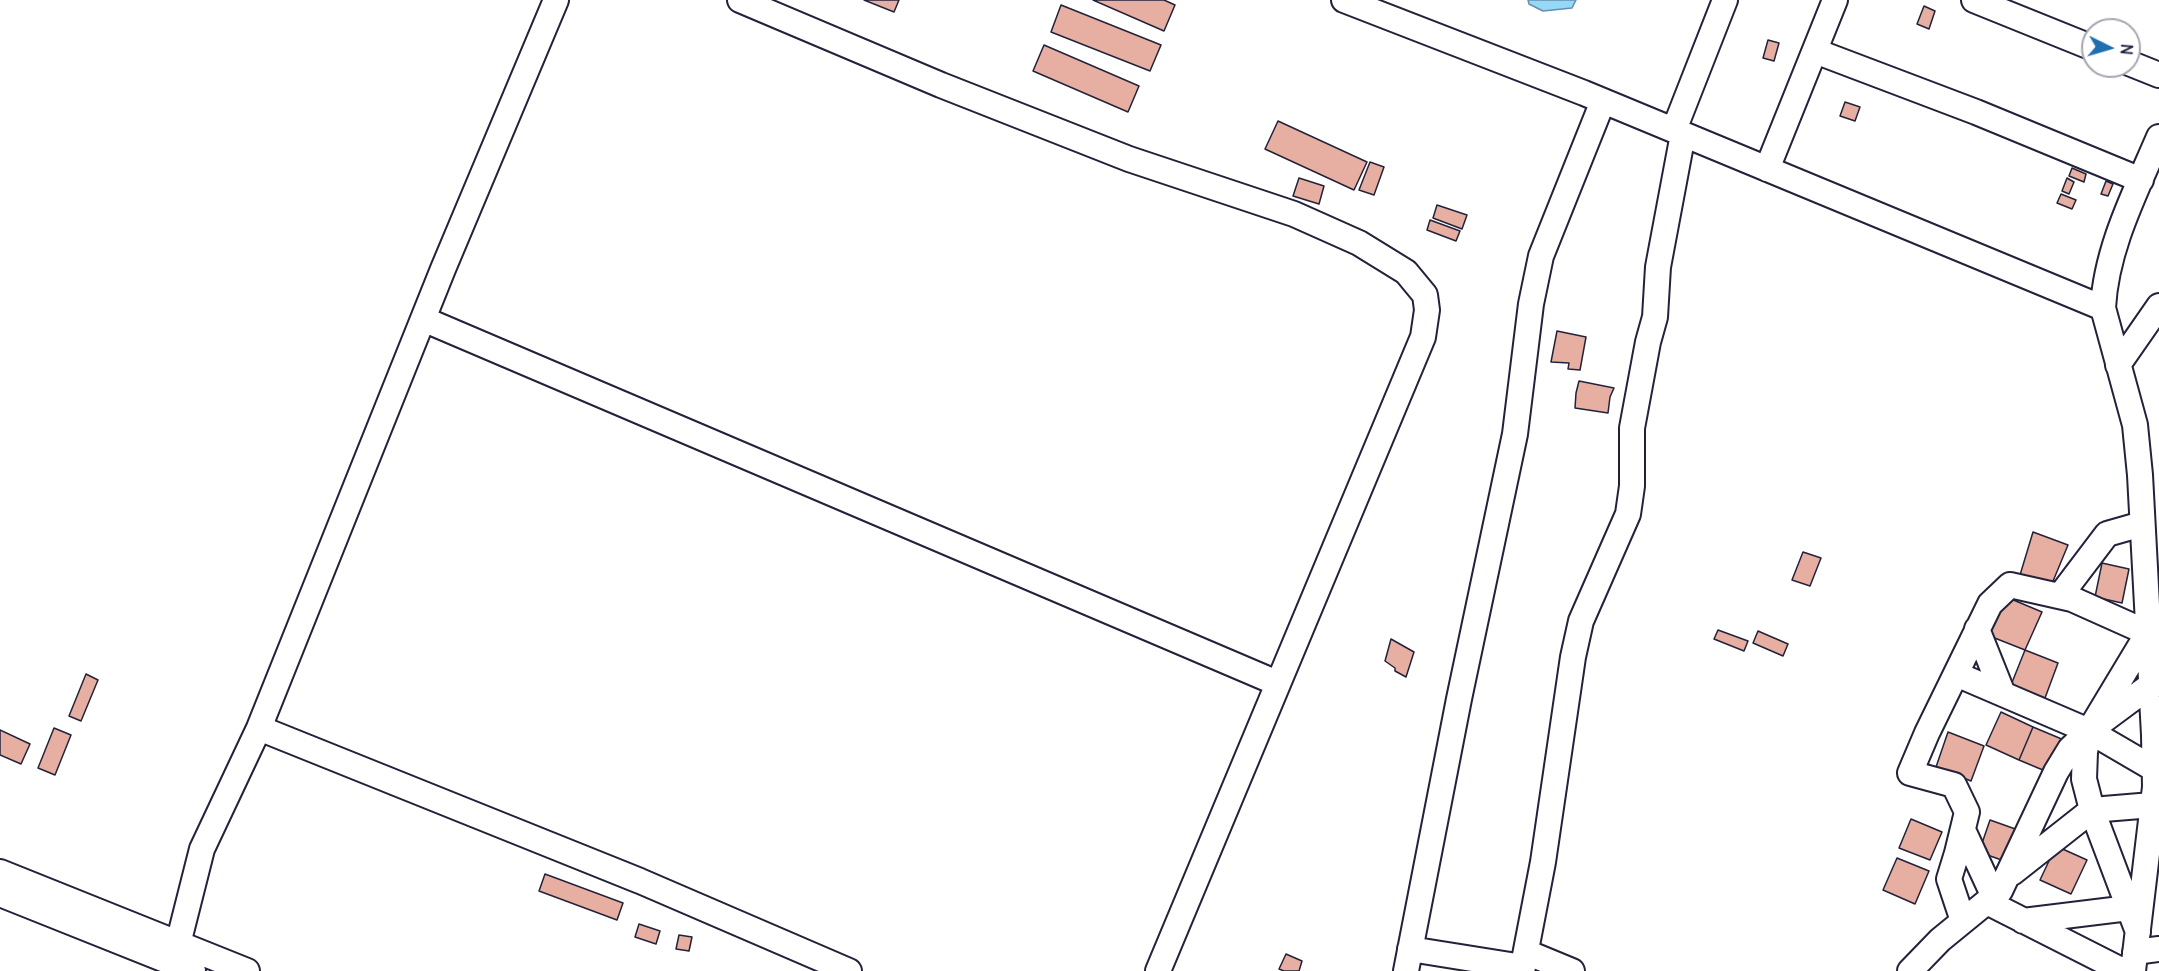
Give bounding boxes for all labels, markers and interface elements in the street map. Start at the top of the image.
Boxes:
north arrow [2081,18,2141,78]
text: N [2116,43,2137,56]

